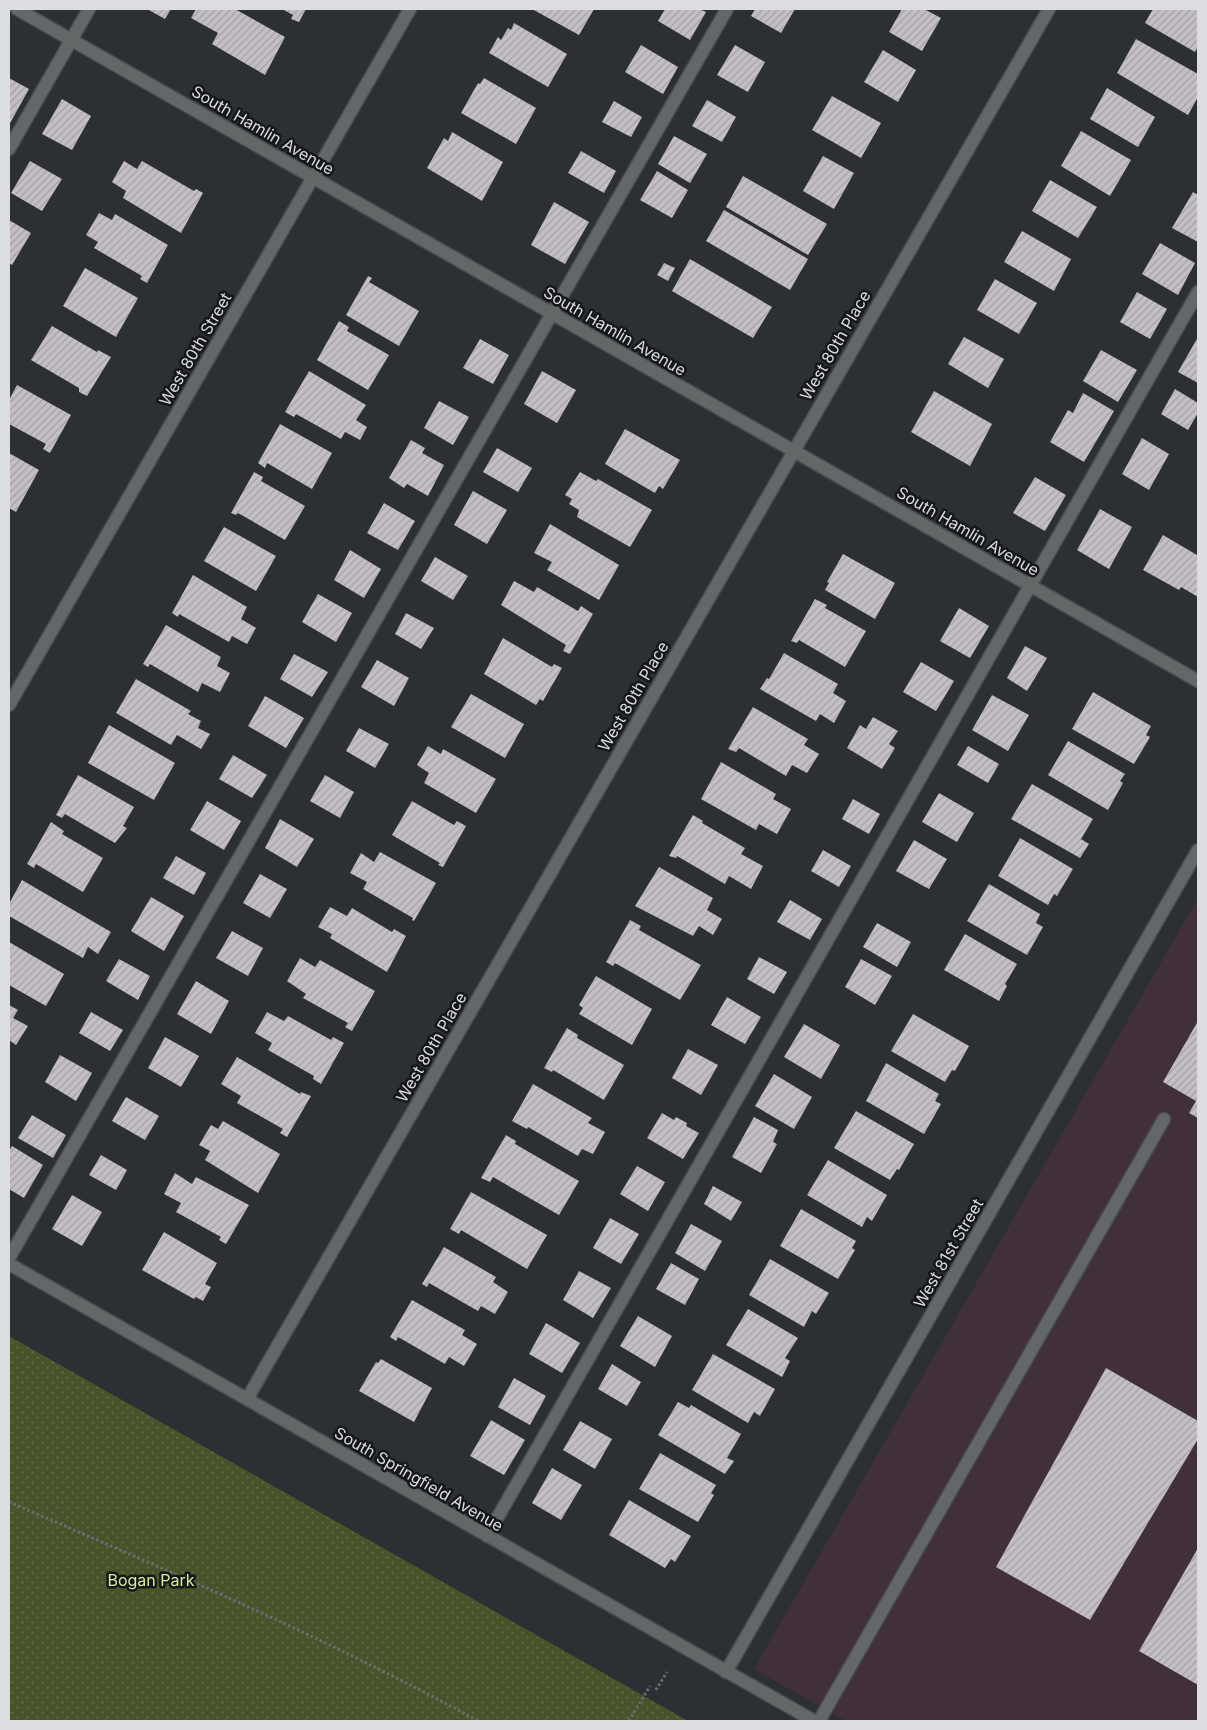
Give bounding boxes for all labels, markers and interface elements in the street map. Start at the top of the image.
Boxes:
street label: South Hamlin Avenue [188,81,338,179]
street label: South Hamlin Avenue [540,282,690,380]
street label: West 80th Place [795,287,875,403]
street label: West 80th Street [155,289,235,409]
street label: South Hamlin Avenue [893,482,1043,580]
street label: West 80th Place [593,638,673,754]
street label: West 80th Place [391,989,471,1105]
street label: West 81st Street [909,1195,987,1311]
street label: South Springfield Avenue [331,1422,507,1536]
park label: Bogan Park [107,1570,195,1590]

